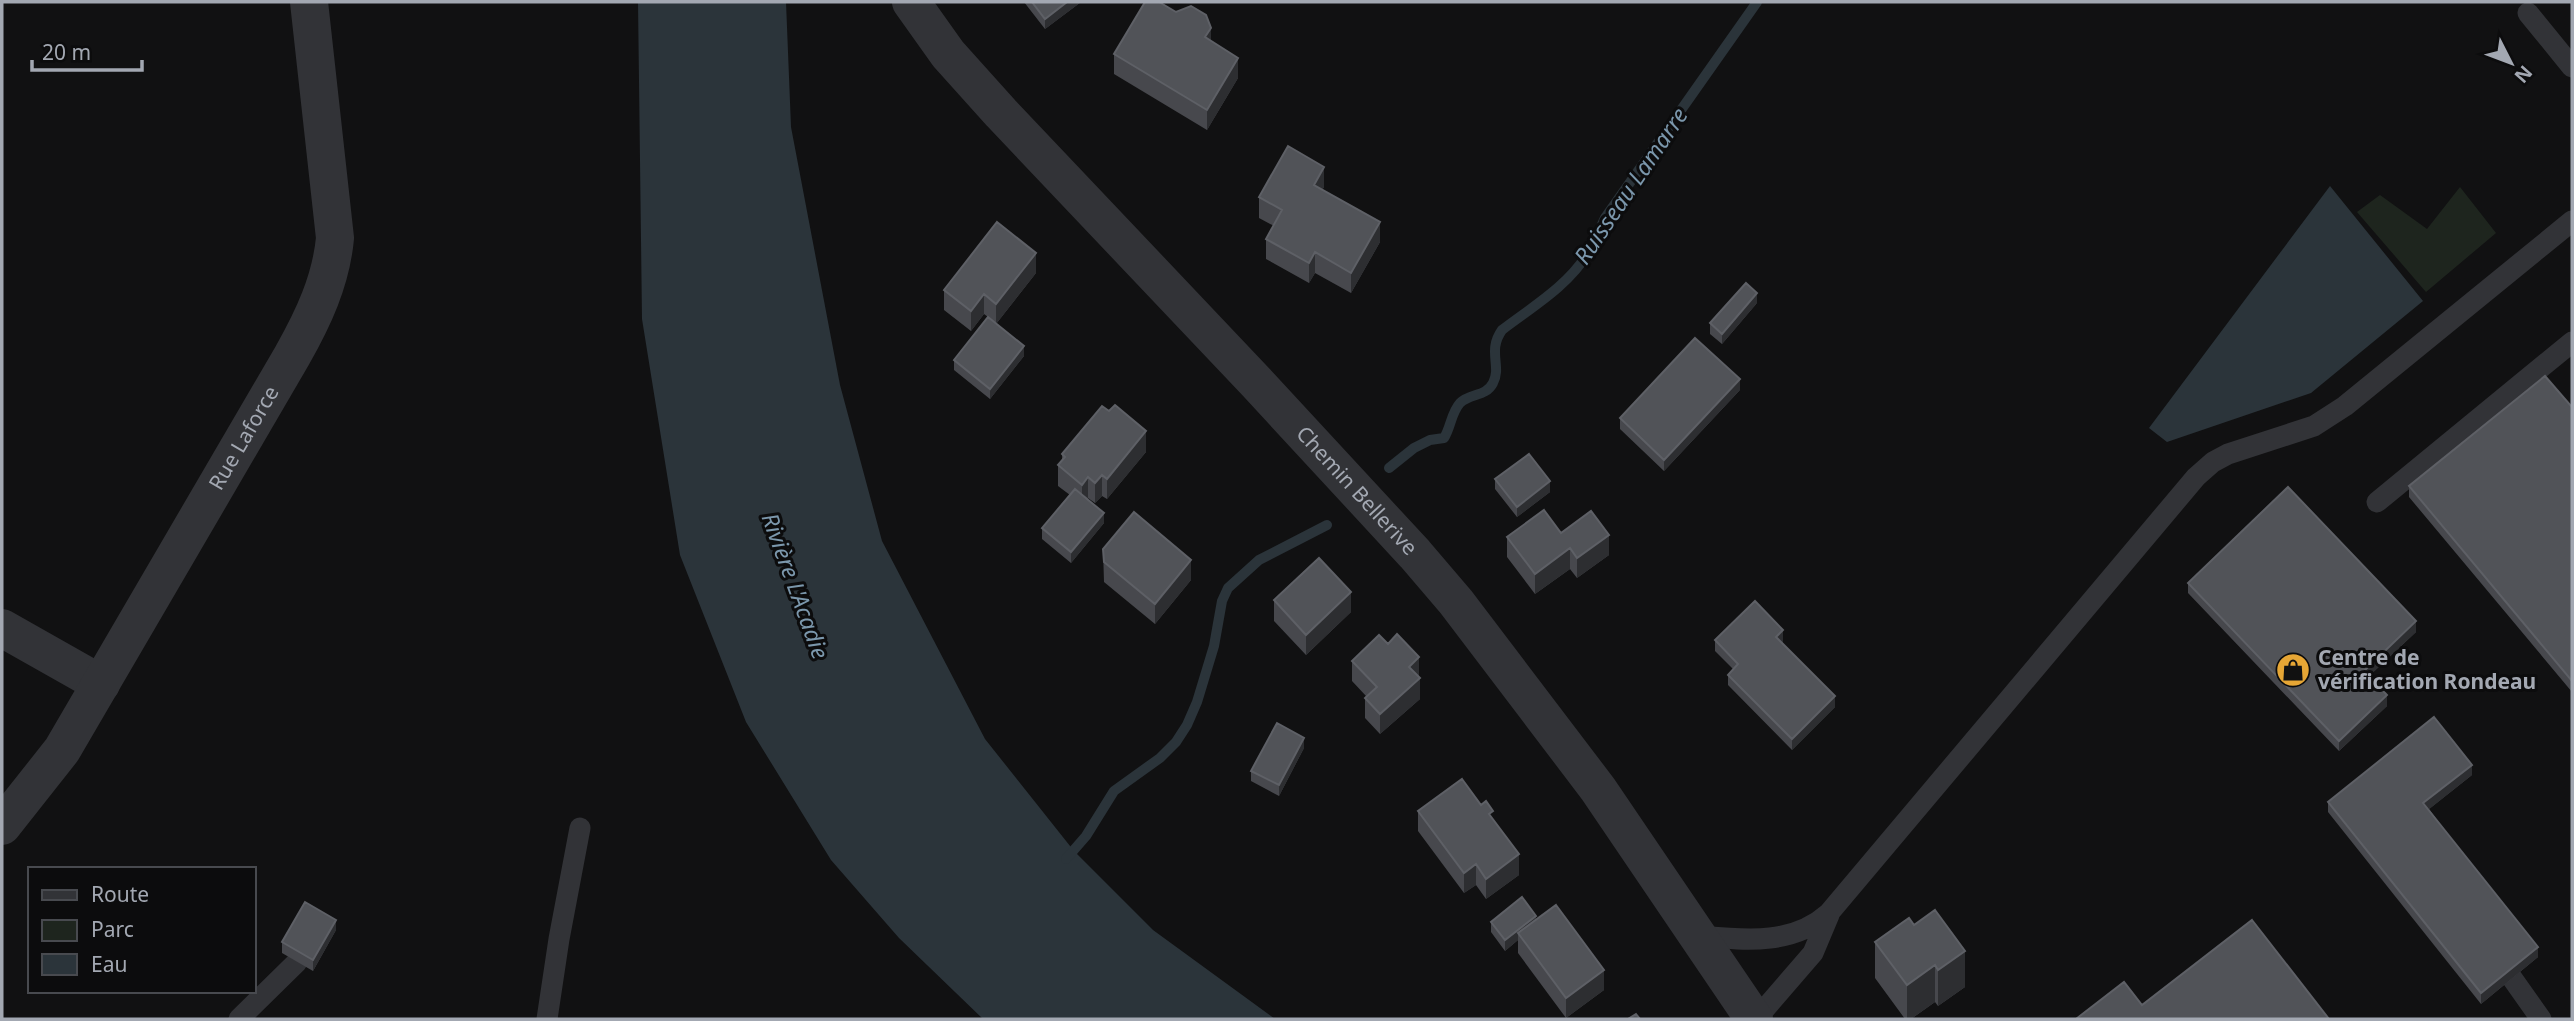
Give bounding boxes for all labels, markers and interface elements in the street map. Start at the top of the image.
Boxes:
scale bar [32,28,142,72]
north arrow [2476,28,2546,98]
text: 20 m [42,38,91,66]
text: N [2509,60,2538,89]
water label: Ruisseau Lamarre [1566,101,1695,270]
street label: Rue Laforce [202,380,285,495]
street label: Chemin Bellerive [1291,420,1424,561]
water label: Rivière L'Acadie [755,508,837,663]
place label: Centre de vérification Rondeau [2318,643,2536,695]
shop icon: Centre de vérification Rondeau [2274,651,2312,689]
legend [28,867,256,993]
text: Route [91,880,149,908]
text: Parc [91,915,134,943]
text: Eau [91,950,127,978]

